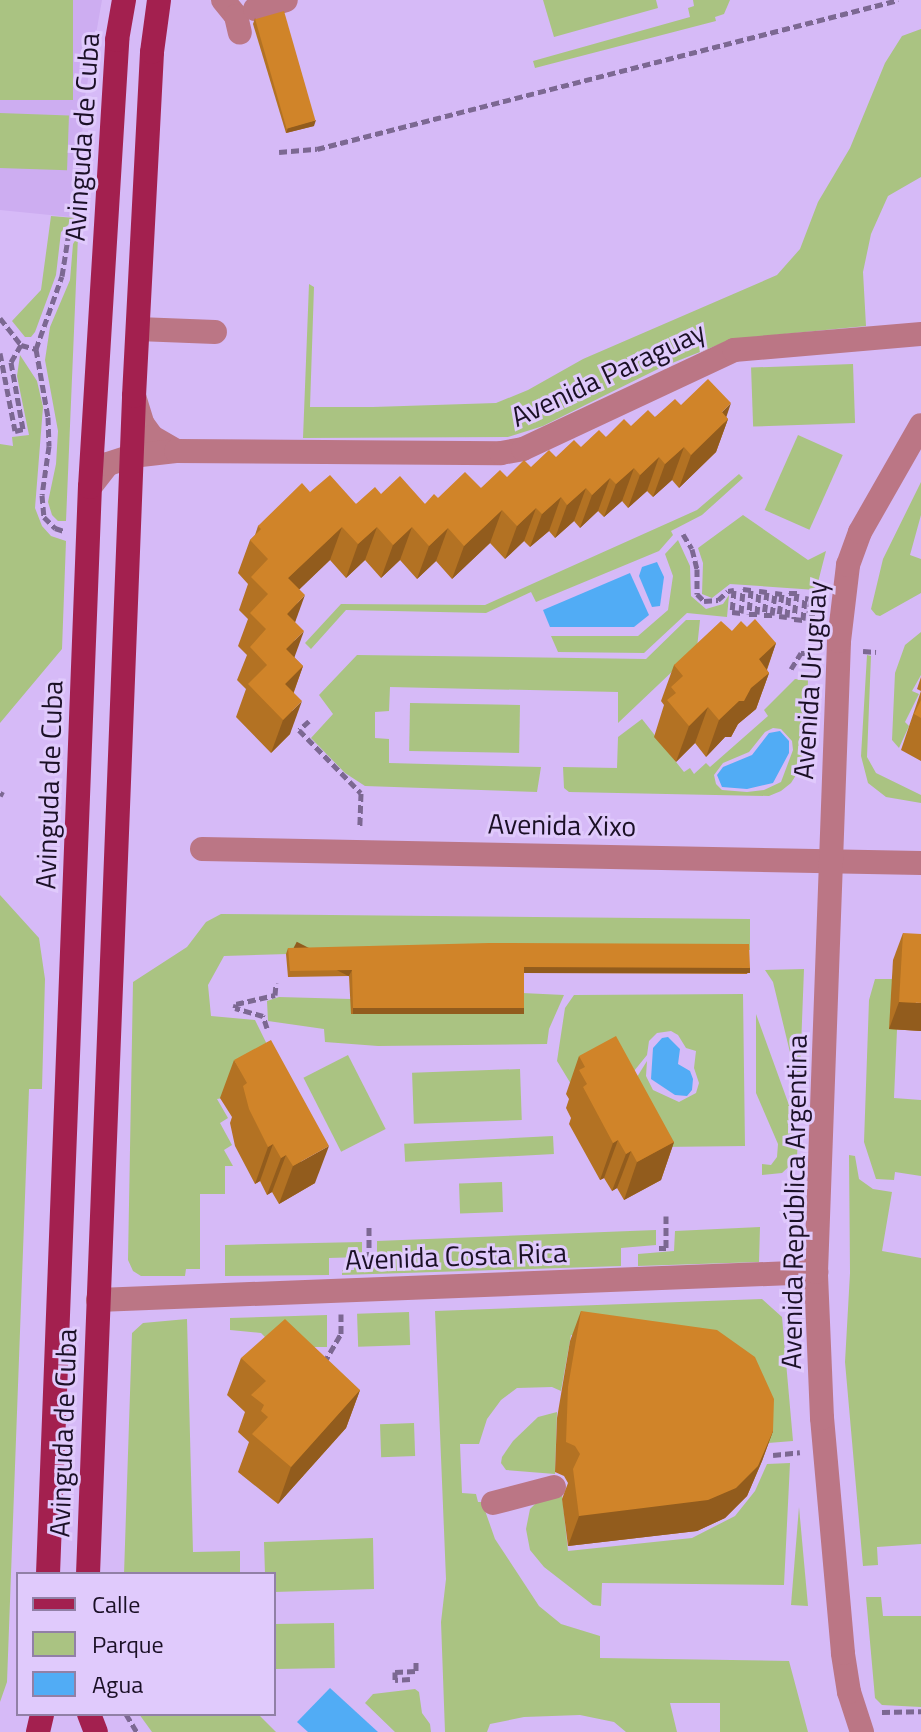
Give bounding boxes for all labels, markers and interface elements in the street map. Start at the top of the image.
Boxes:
street label: Avinguda de Cuba [58,32,106,242]
street label: Avenida Paraguay [505,314,711,434]
street label: Avenida Uruguay [786,580,834,780]
street label: Avinguda de Cuba [29,680,69,890]
street label: Avenida Xixo [487,807,637,843]
street label: Avenida República Argentina [774,1034,814,1370]
street label: Avenida Costa Rica [344,1235,568,1277]
street label: Avinguda de Cuba [43,1328,83,1538]
legend [16,1572,276,1716]
text: Calle [92,1586,140,1622]
text: Parque [92,1626,164,1662]
text: Agua [92,1666,143,1702]

